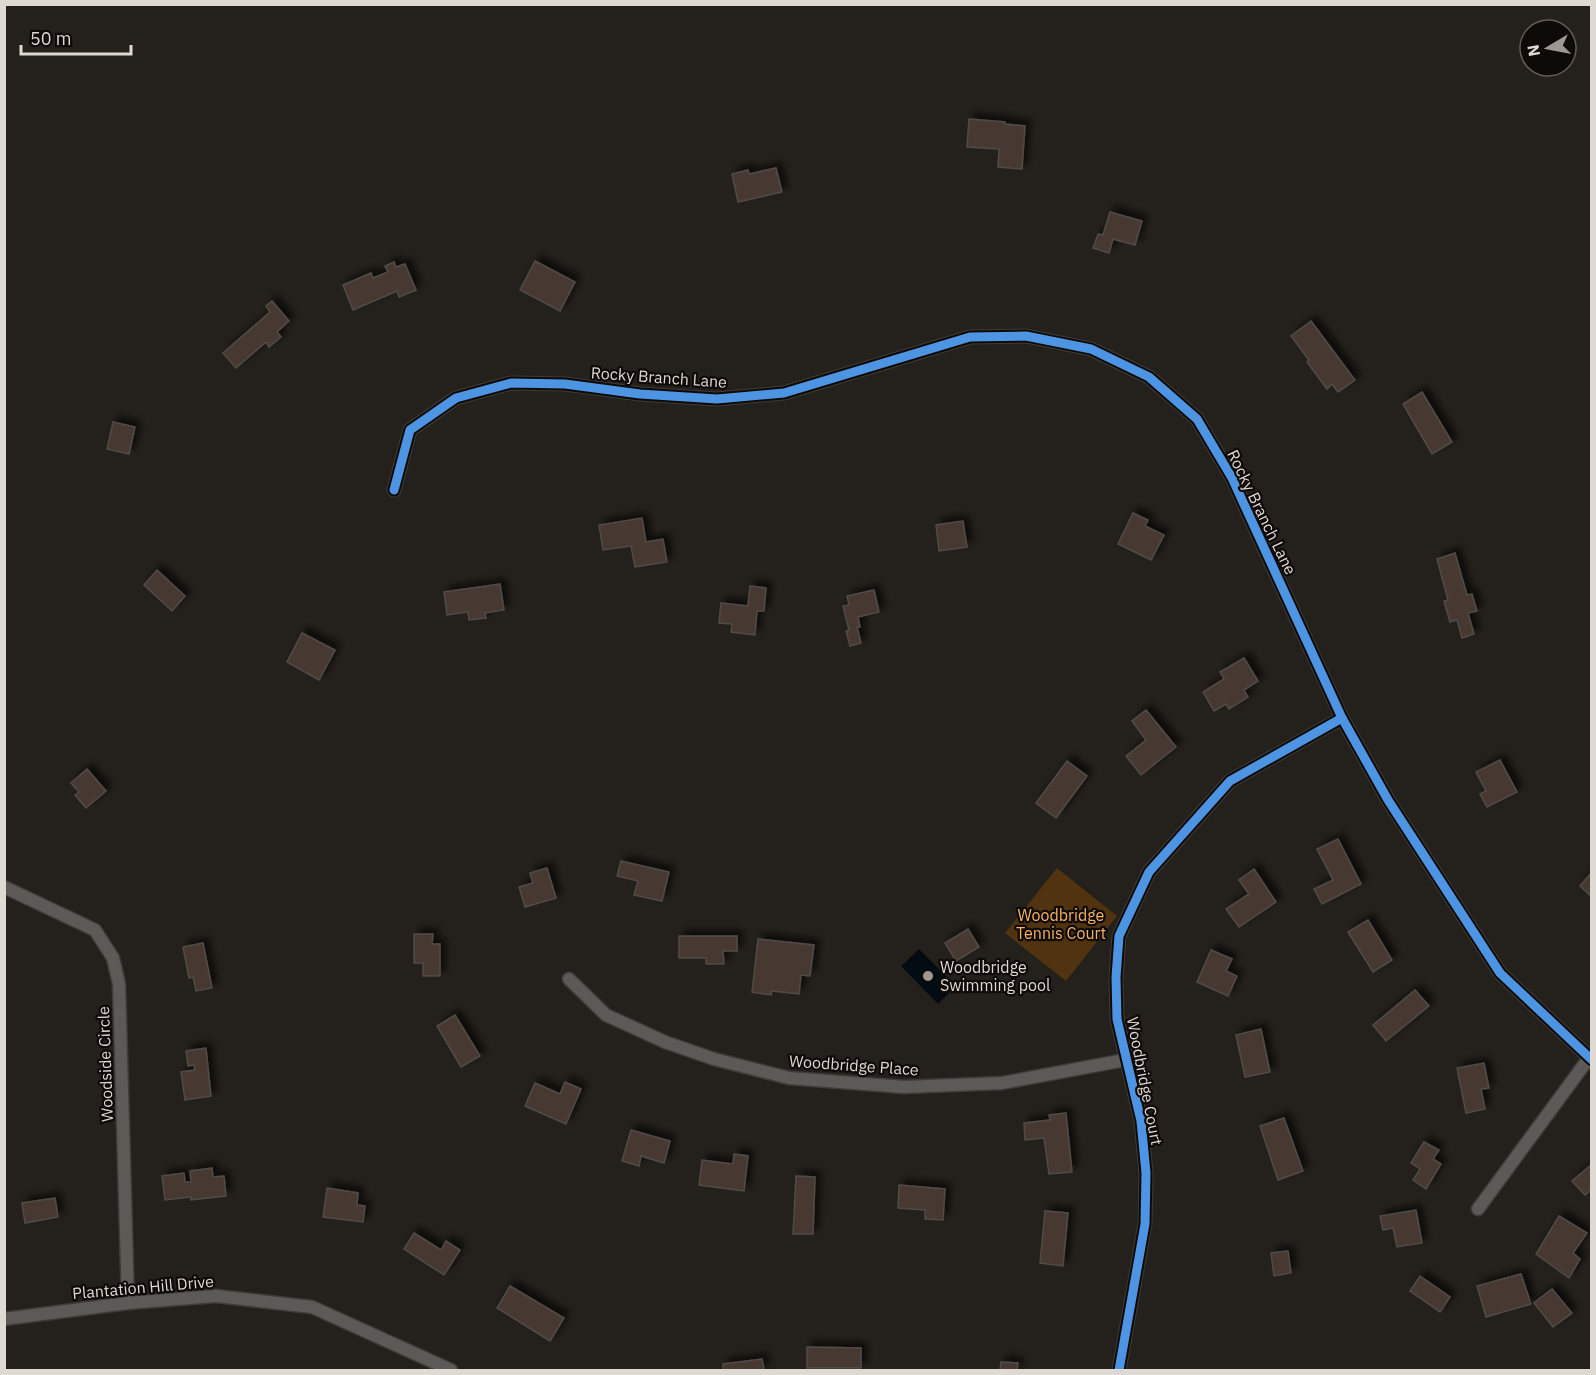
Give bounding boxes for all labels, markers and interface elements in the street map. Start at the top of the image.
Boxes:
scale bar [21,18,130,56]
north arrow [1518,18,1578,78]
text: 50 m [30,27,72,50]
text: N [1522,43,1544,58]
street label: Rocky Branch Lane [590,362,728,392]
street label: Rocky Branch Lane [1223,446,1301,578]
park label: Woodbridge Tennis Court [1016,905,1106,943]
place label: Woodbridge Swimming pool [940,957,1050,995]
marker: Woodbridge Swimming pool [921,969,935,983]
street label: Woodside Circle [93,1006,117,1122]
street label: Woodbridge Court [1123,1015,1167,1147]
street label: Woodbridge Place [789,1050,920,1080]
street label: Plantation Hill Drive [71,1271,215,1303]

